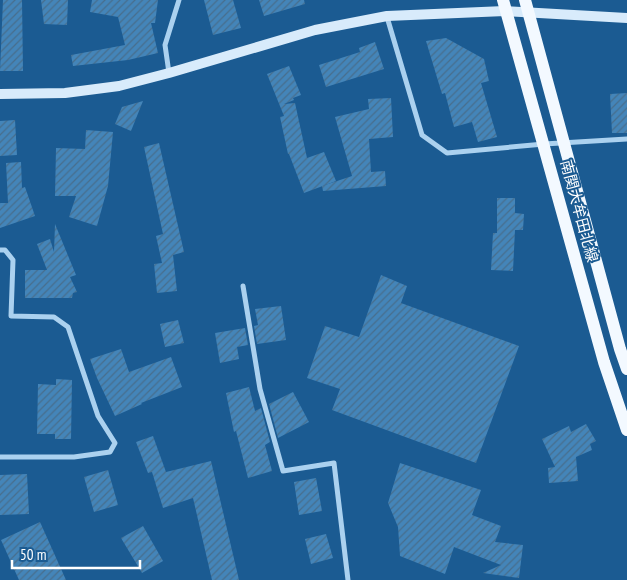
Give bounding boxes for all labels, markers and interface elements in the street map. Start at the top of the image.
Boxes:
street label: 南関大牟田北線 [557,158,602,264]
scale bar [12,538,140,570]
text: 50 m [20,545,46,564]

